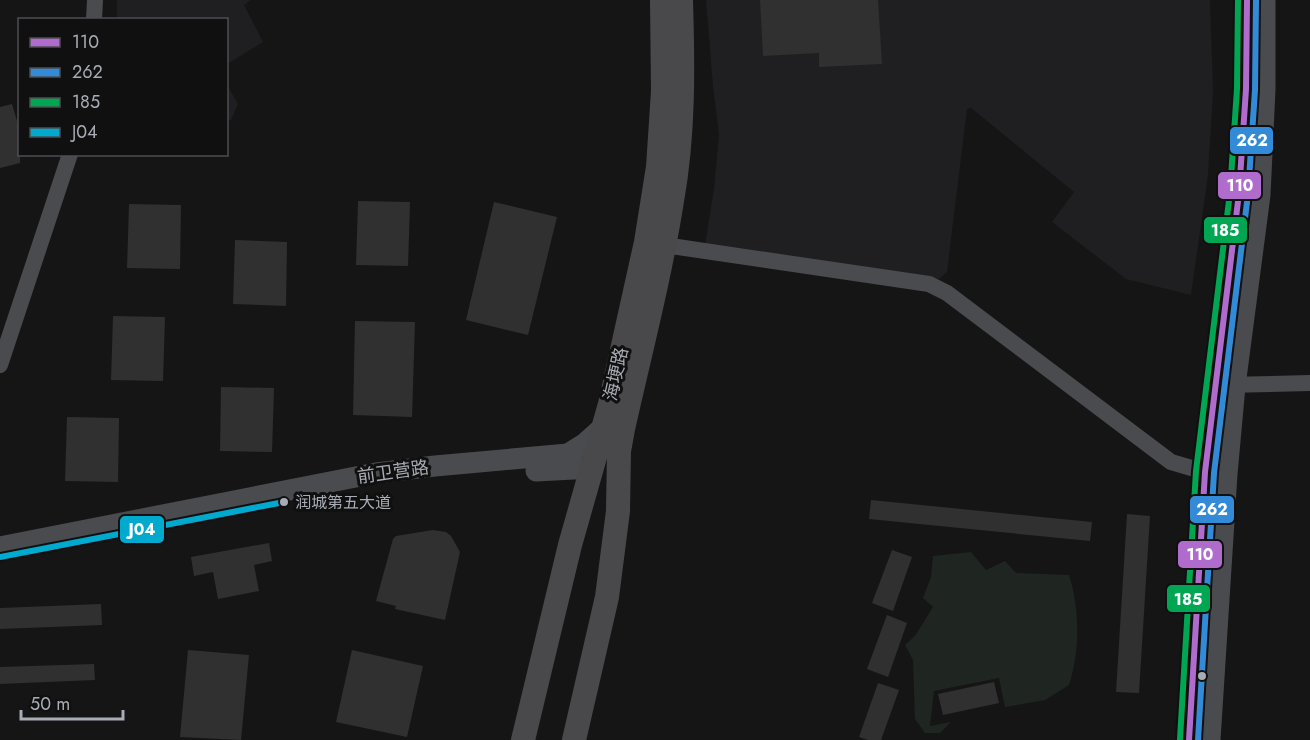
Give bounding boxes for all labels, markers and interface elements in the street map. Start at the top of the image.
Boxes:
legend [18,18,228,156]
text: 110 [72,29,99,55]
text: 262 [72,59,103,85]
text: 185 [72,89,100,115]
text: J04 [70,119,98,145]
line badge: 262 [1229,126,1274,155]
text: 262 [1236,129,1268,152]
line badge: 110 [1217,171,1262,200]
text: 110 [1227,174,1253,197]
line badge: 185 [1203,216,1248,244]
text: 185 [1211,219,1239,242]
street label: 海埂路 [597,345,635,403]
street label: 前卫营路 [356,454,430,490]
place label: 润城第五大道 [295,491,391,514]
line badge: 262 [1189,495,1235,524]
marker: 润城第五大道 [278,496,290,508]
text: 262 [1196,498,1228,521]
line badge: J04 [119,515,165,544]
text: J04 [125,518,156,541]
line badge: 110 [1177,540,1223,569]
text: 110 [1187,543,1213,566]
line badge: 185 [1166,584,1211,613]
text: 185 [1174,588,1202,611]
unlabelled marker [1196,670,1208,682]
scale bar [21,683,123,721]
text: 50 m [30,691,70,717]

